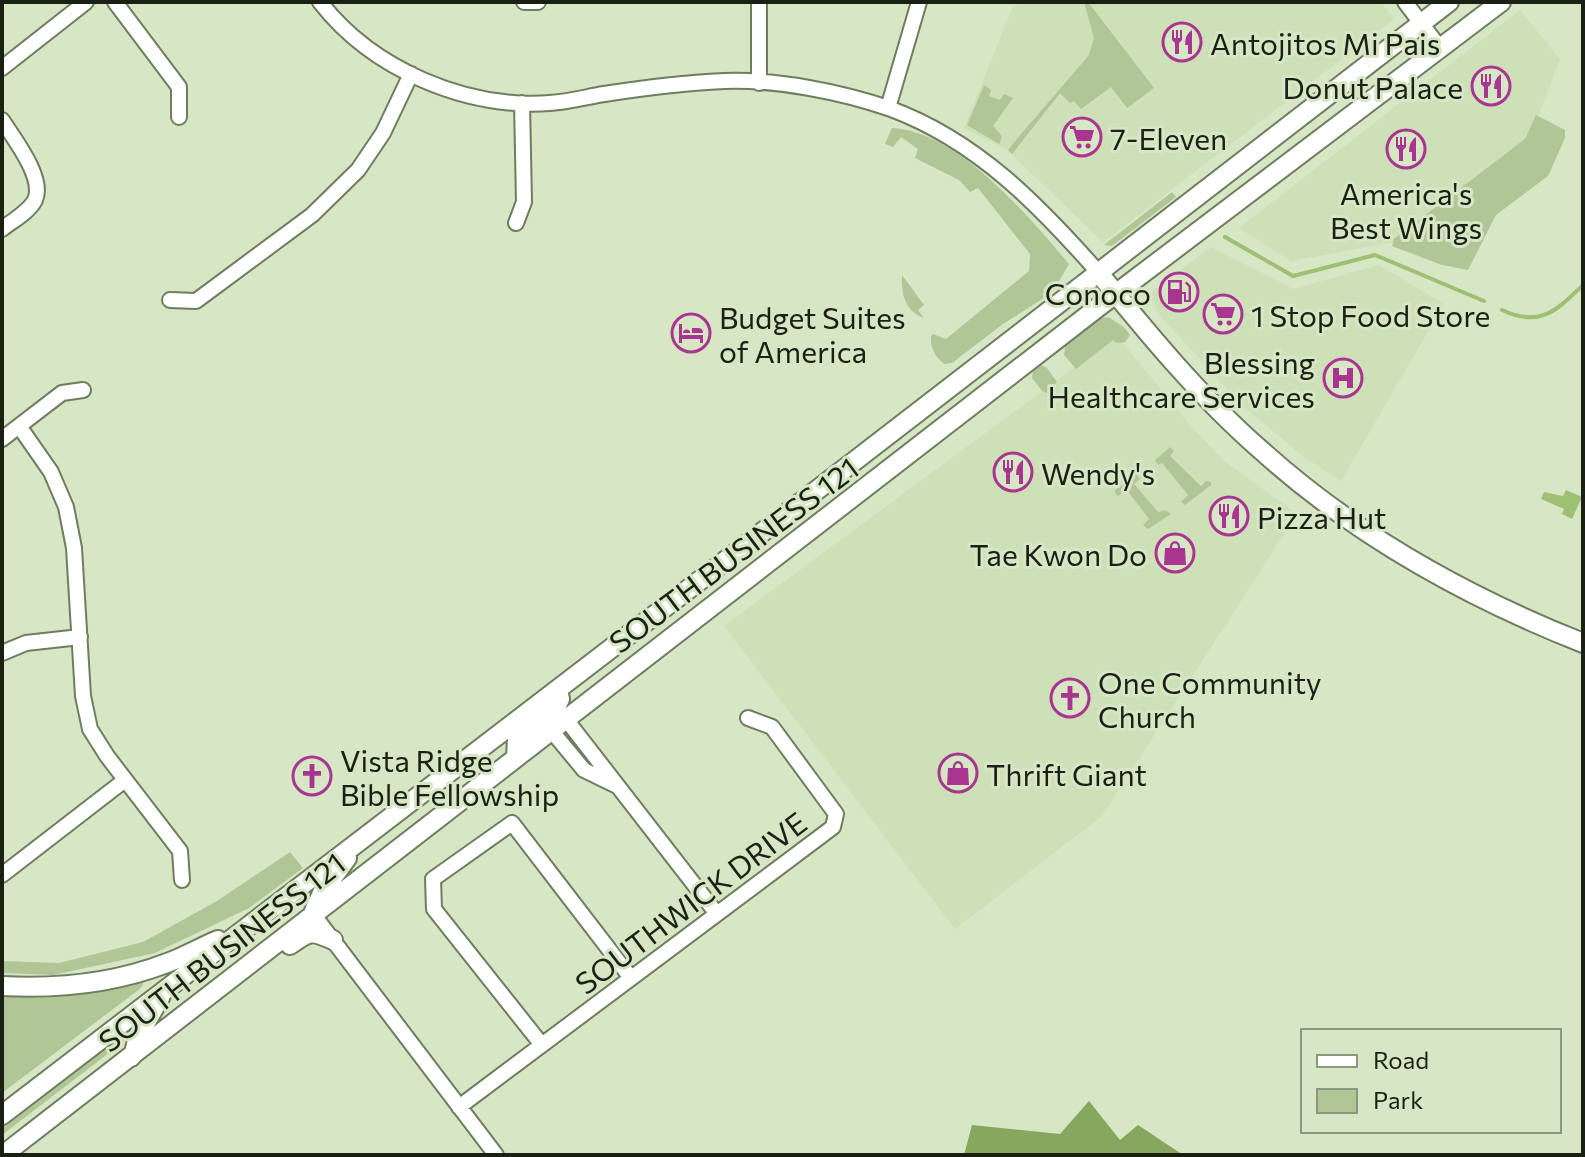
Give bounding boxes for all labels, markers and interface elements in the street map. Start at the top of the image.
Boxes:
restaurant icon: Antojitos Mi Pais [1161,21,1203,63]
place label: Antojitos Mi Pais [1210,24,1440,61]
restaurant icon: Donut Palace [1470,65,1512,107]
place label: Donut Palace [1283,68,1463,105]
supermarket icon: 7-Eleven [1061,116,1103,158]
place label: 7-Eleven [1110,119,1227,156]
restaurant icon: America's Best Wings [1385,128,1427,170]
place label: America's Best Wings [1330,174,1482,245]
fuel station icon: Conoco [1158,271,1200,313]
place label: Conoco [1045,274,1151,311]
supermarket icon: 1 Stop Food Store [1202,293,1244,335]
place label: 1 Stop Food Store [1251,296,1490,333]
place label: Budget Suites of America [719,298,906,369]
hotel icon: Budget Suites of America [670,312,712,354]
place label: Blessing Healthcare Services [1048,343,1315,414]
hospital icon: Blessing Healthcare Services [1322,357,1364,399]
street label: SOUTH BUSINESS 121 [601,448,865,660]
restaurant icon: Wendy's [992,451,1034,493]
place label: Wendy's [1041,454,1155,491]
restaurant icon: Pizza Hut [1208,495,1250,537]
place label: Pizza Hut [1257,498,1386,535]
shop icon: Tae Kwon Do [1154,532,1196,574]
place label: Tae Kwon Do [970,535,1147,572]
place label: One Community Church [1098,663,1322,734]
church icon: One Community Church [1049,677,1091,719]
place label: Vista Ridge Bible Fellowship [340,741,559,812]
shop icon: Thrift Giant [937,752,979,794]
church icon: Vista Ridge Bible Fellowship [291,755,333,797]
place label: Thrift Giant [986,755,1147,792]
street label: SOUTHWICK DRIVE [567,803,813,1001]
street label: SOUTH BUSINESS 121 [90,843,352,1059]
legend [1301,1029,1561,1133]
text: Road [1373,1045,1429,1074]
text: Park [1373,1085,1423,1114]

